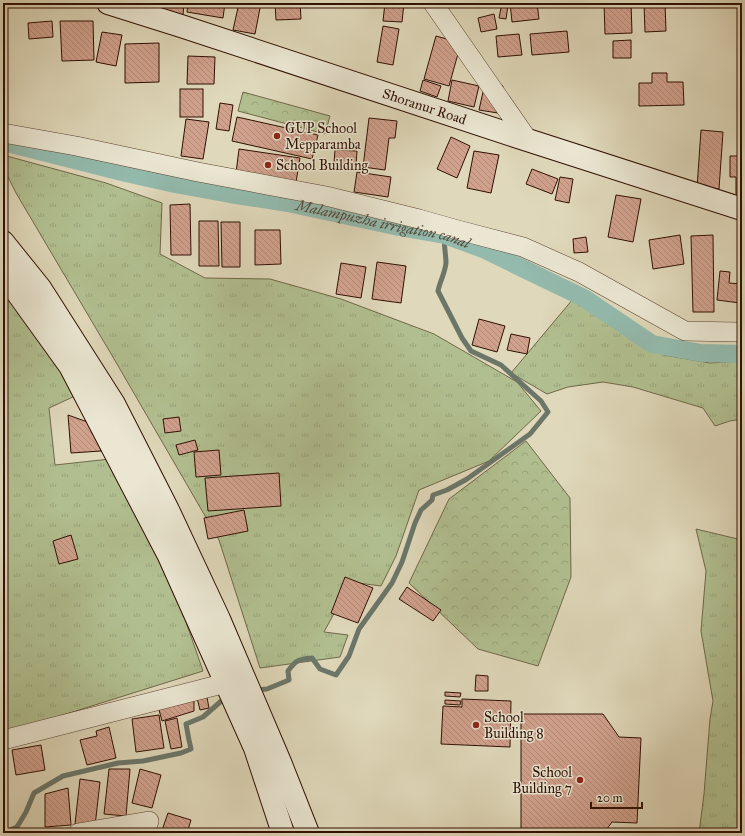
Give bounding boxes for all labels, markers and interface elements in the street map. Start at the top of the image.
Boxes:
street label: Shoranur Road [380,85,469,128]
place label: GUP School Mepparamba [285,120,361,153]
marker: GUP School Mepparamba [272,131,282,141]
place label: School Building [276,157,369,174]
marker: School Building [263,160,273,170]
water label: Malampuzha irrigation canal [292,196,474,253]
place label: School Building 8 [484,709,544,742]
marker: School Building 8 [471,720,481,730]
place label: School Building 7 [512,764,572,797]
marker: School Building 7 [575,775,585,785]
scale bar [591,784,642,810]
text: 20 m [597,791,623,805]

